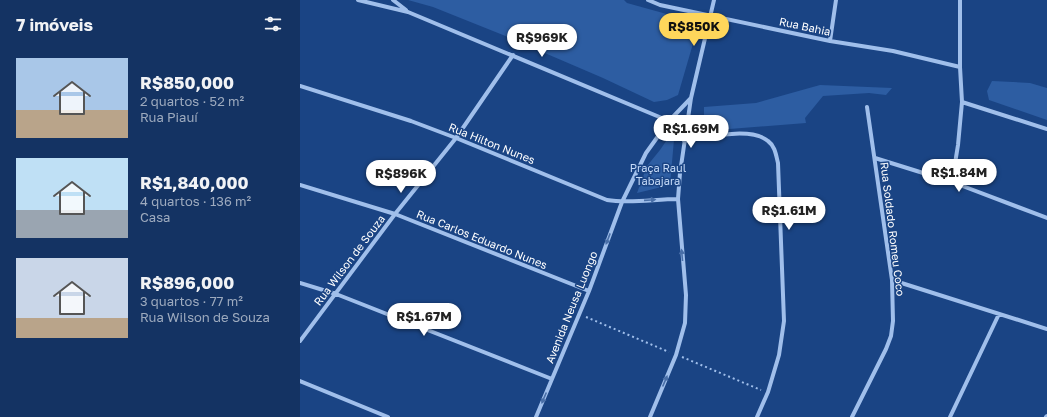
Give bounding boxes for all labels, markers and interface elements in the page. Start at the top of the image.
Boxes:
icon: filters [262,13,284,35]
pin: R$850K [661,13,727,47]
text: 7 imóveis [16,14,93,35]
street label: Rua Bahia [778,14,832,38]
text: R$850K [668,18,720,34]
pin: R$969K [509,24,575,58]
text: R$969K [516,29,568,45]
text: R$850,000 [140,72,234,93]
icon: home [48,74,96,122]
text: 2 quartos · 52 m² [140,93,244,109]
text: Rua Piauí [140,109,198,125]
pin: R$1.69M [654,115,728,149]
street label: Rua Hilton Nunes [447,120,537,166]
text: R$1.69M [663,120,719,136]
pin: R$1.84M [922,159,996,193]
pin: R$896K [368,160,434,194]
park label: Praça Raul Tabajara [630,161,687,187]
street label: Rua Soldado Romeu Coco [878,161,908,297]
text: R$1.84M [931,164,987,180]
text: R$896K [375,165,427,181]
text: R$1,840,000 [140,172,249,193]
icon: home [48,174,96,222]
text: 4 quartos · 136 m² [140,193,251,209]
one-way arrow [644,196,656,203]
pin: R$1.61M [752,197,826,231]
text: R$1.61M [761,202,817,218]
street label: Rua Carlos Eduardo Nunes [415,207,549,271]
text: Casa [140,209,170,225]
street label: Rua Wilson de Souza [311,212,387,308]
one-way arrow [604,233,610,245]
street label: Avenida Neusa Luongo [542,249,600,365]
one-way arrow [679,249,686,261]
text: R$896,000 [140,272,234,293]
icon: home [48,274,96,322]
text: 3 quartos · 77 m² [140,293,243,309]
pin: R$1.67M [387,303,461,337]
text: R$1.67M [396,308,452,324]
text: Rua Wilson de Souza [140,309,270,325]
one-way arrow [663,375,669,387]
one-way arrow [541,393,547,404]

